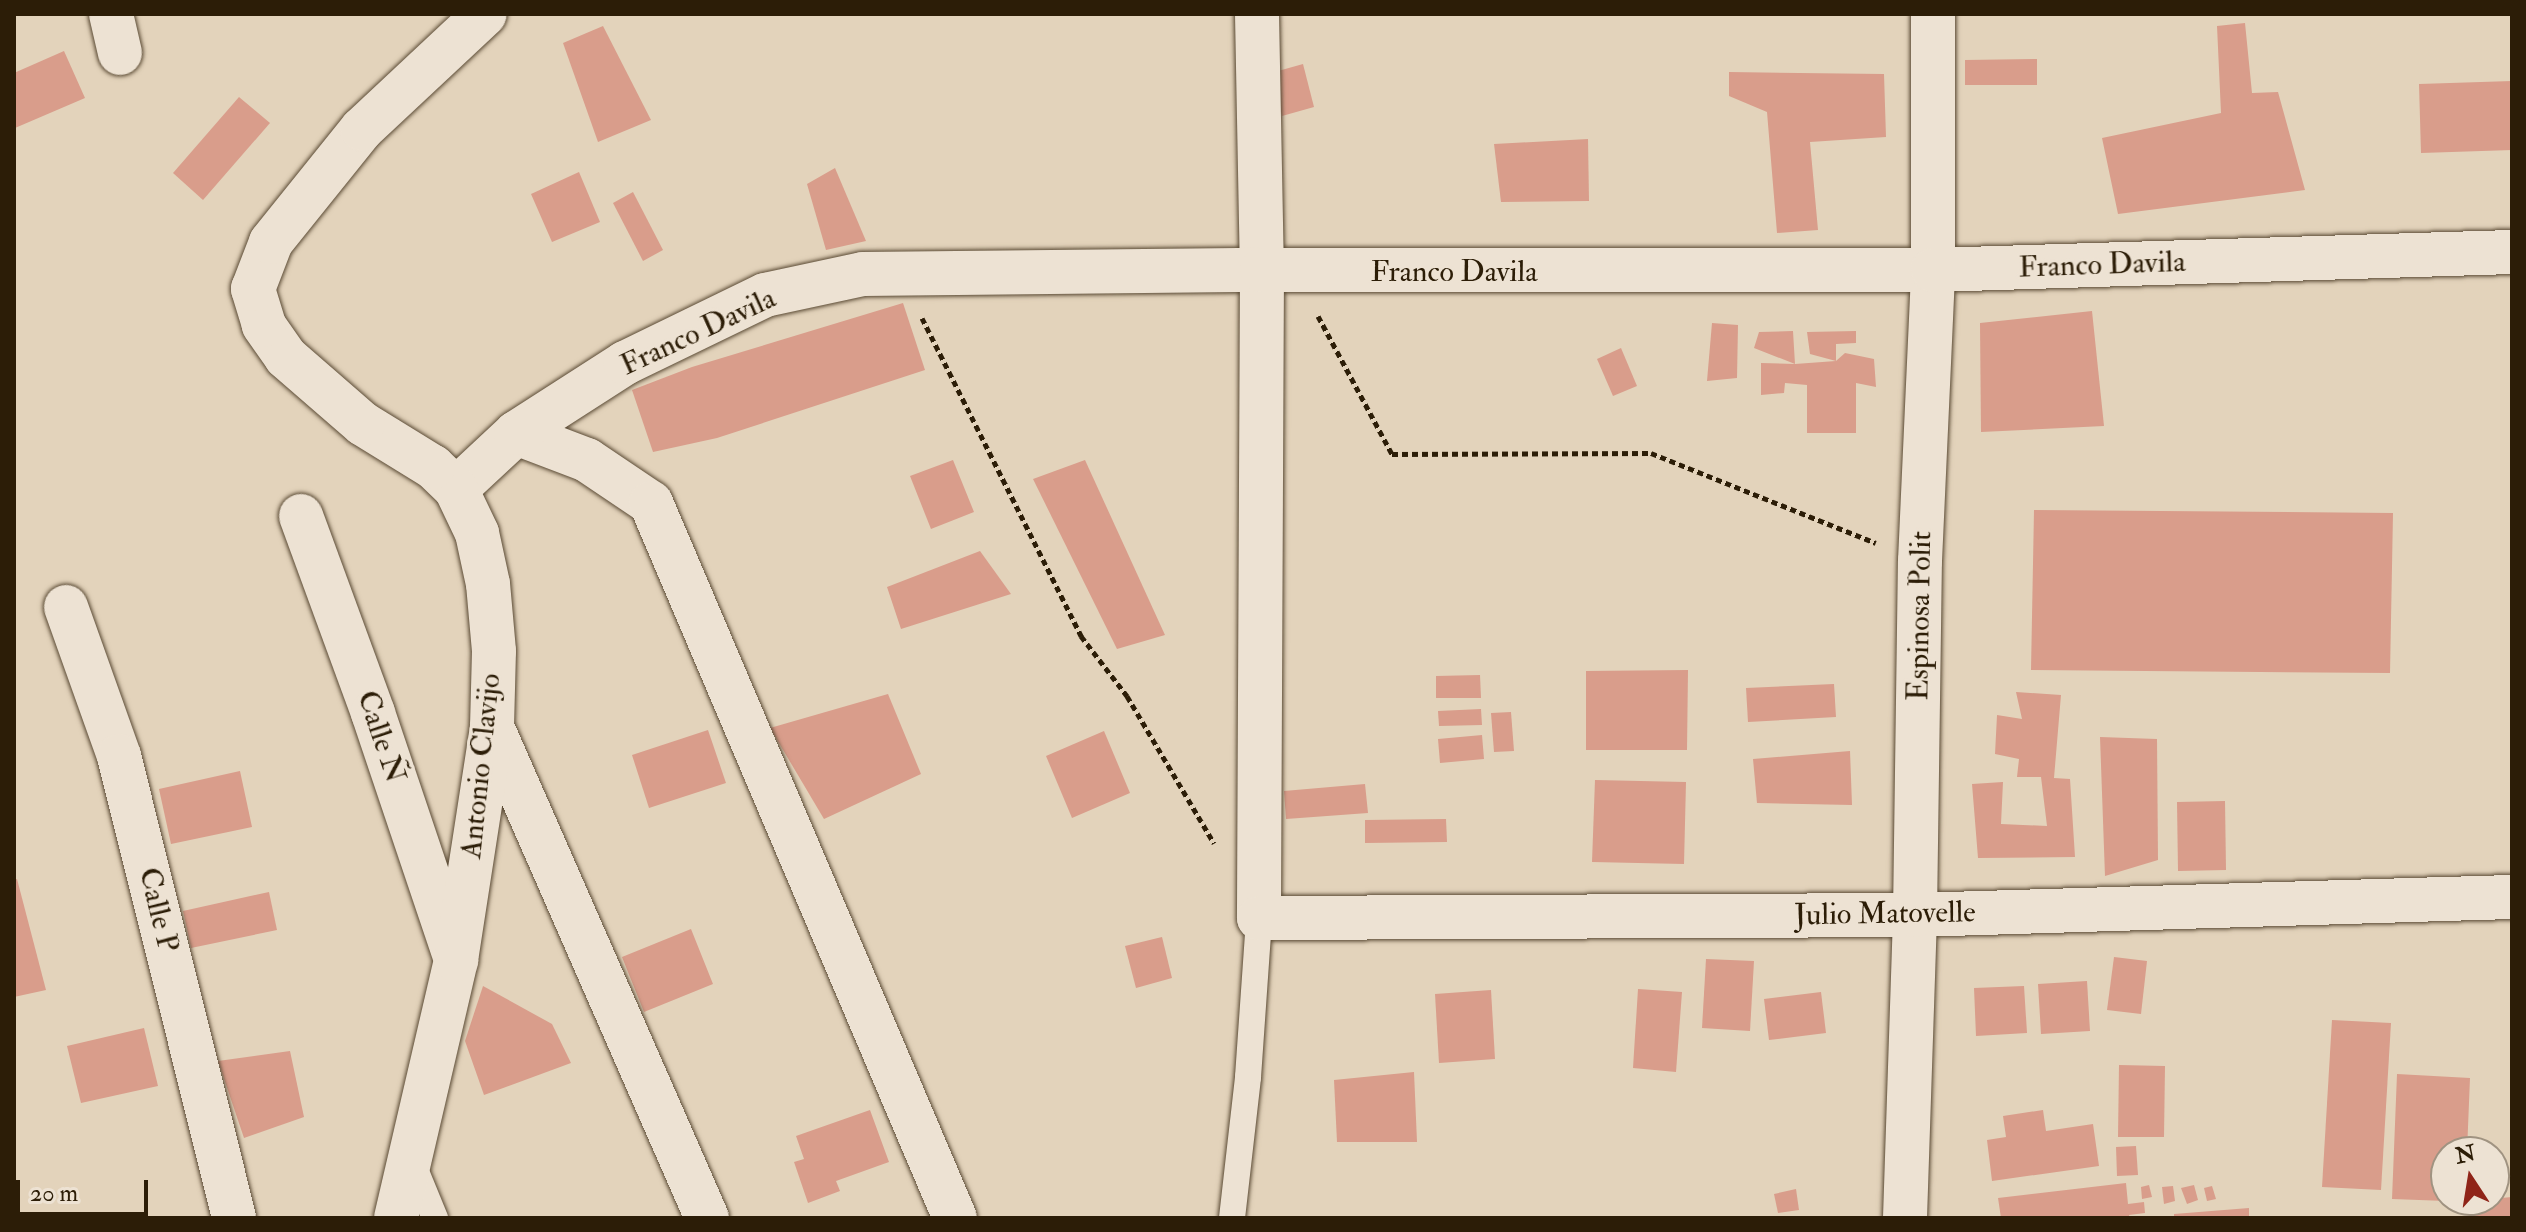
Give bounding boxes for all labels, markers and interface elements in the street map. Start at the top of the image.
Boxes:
street label: Franco Davila [2018,244,2186,286]
street label: Franco Davila [1371,254,1537,290]
street label: Franco Davila [615,280,781,384]
street label: Espinosa Polit [1901,531,1939,701]
street label: Antonio Clavijo [453,672,509,860]
street label: Calle Ñ [348,686,414,788]
street label: Calle P [130,864,186,956]
street label: Julio Matovelle [1794,894,1976,934]
north arrow [2430,1136,2510,1216]
text: N [2453,1139,2478,1170]
scale bar [20,1164,152,1214]
text: 20 m [30,1178,78,1209]

